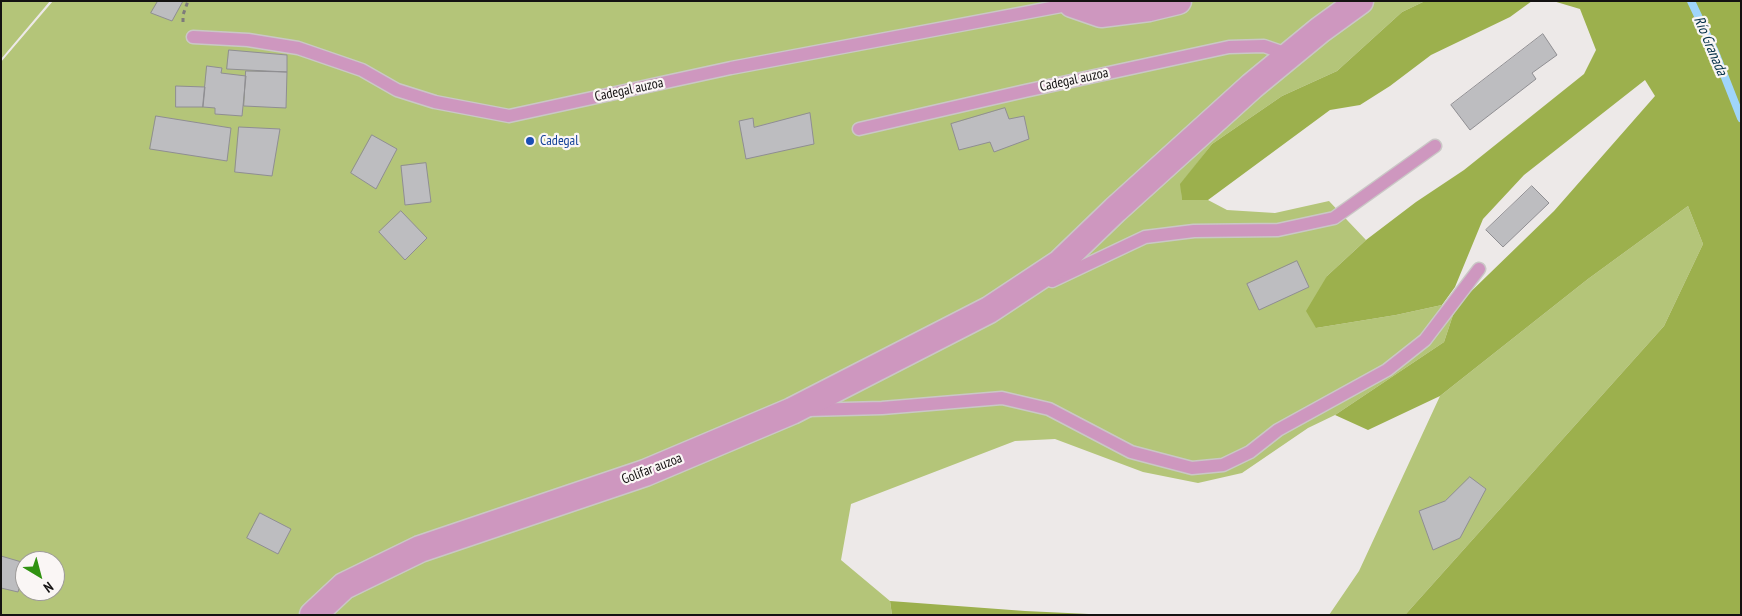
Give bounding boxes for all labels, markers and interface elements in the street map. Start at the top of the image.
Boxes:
water label: Río Granada [1689,14,1731,78]
street label: Cadegal auzoa [1038,65,1110,95]
street label: Cadegal auzoa [593,75,665,105]
place label: Cadegal [540,133,578,149]
marker: Cadegal [524,135,536,147]
street label: Golifar auzoa [619,450,685,488]
north arrow [15,551,65,601]
text: N [40,578,57,597]

